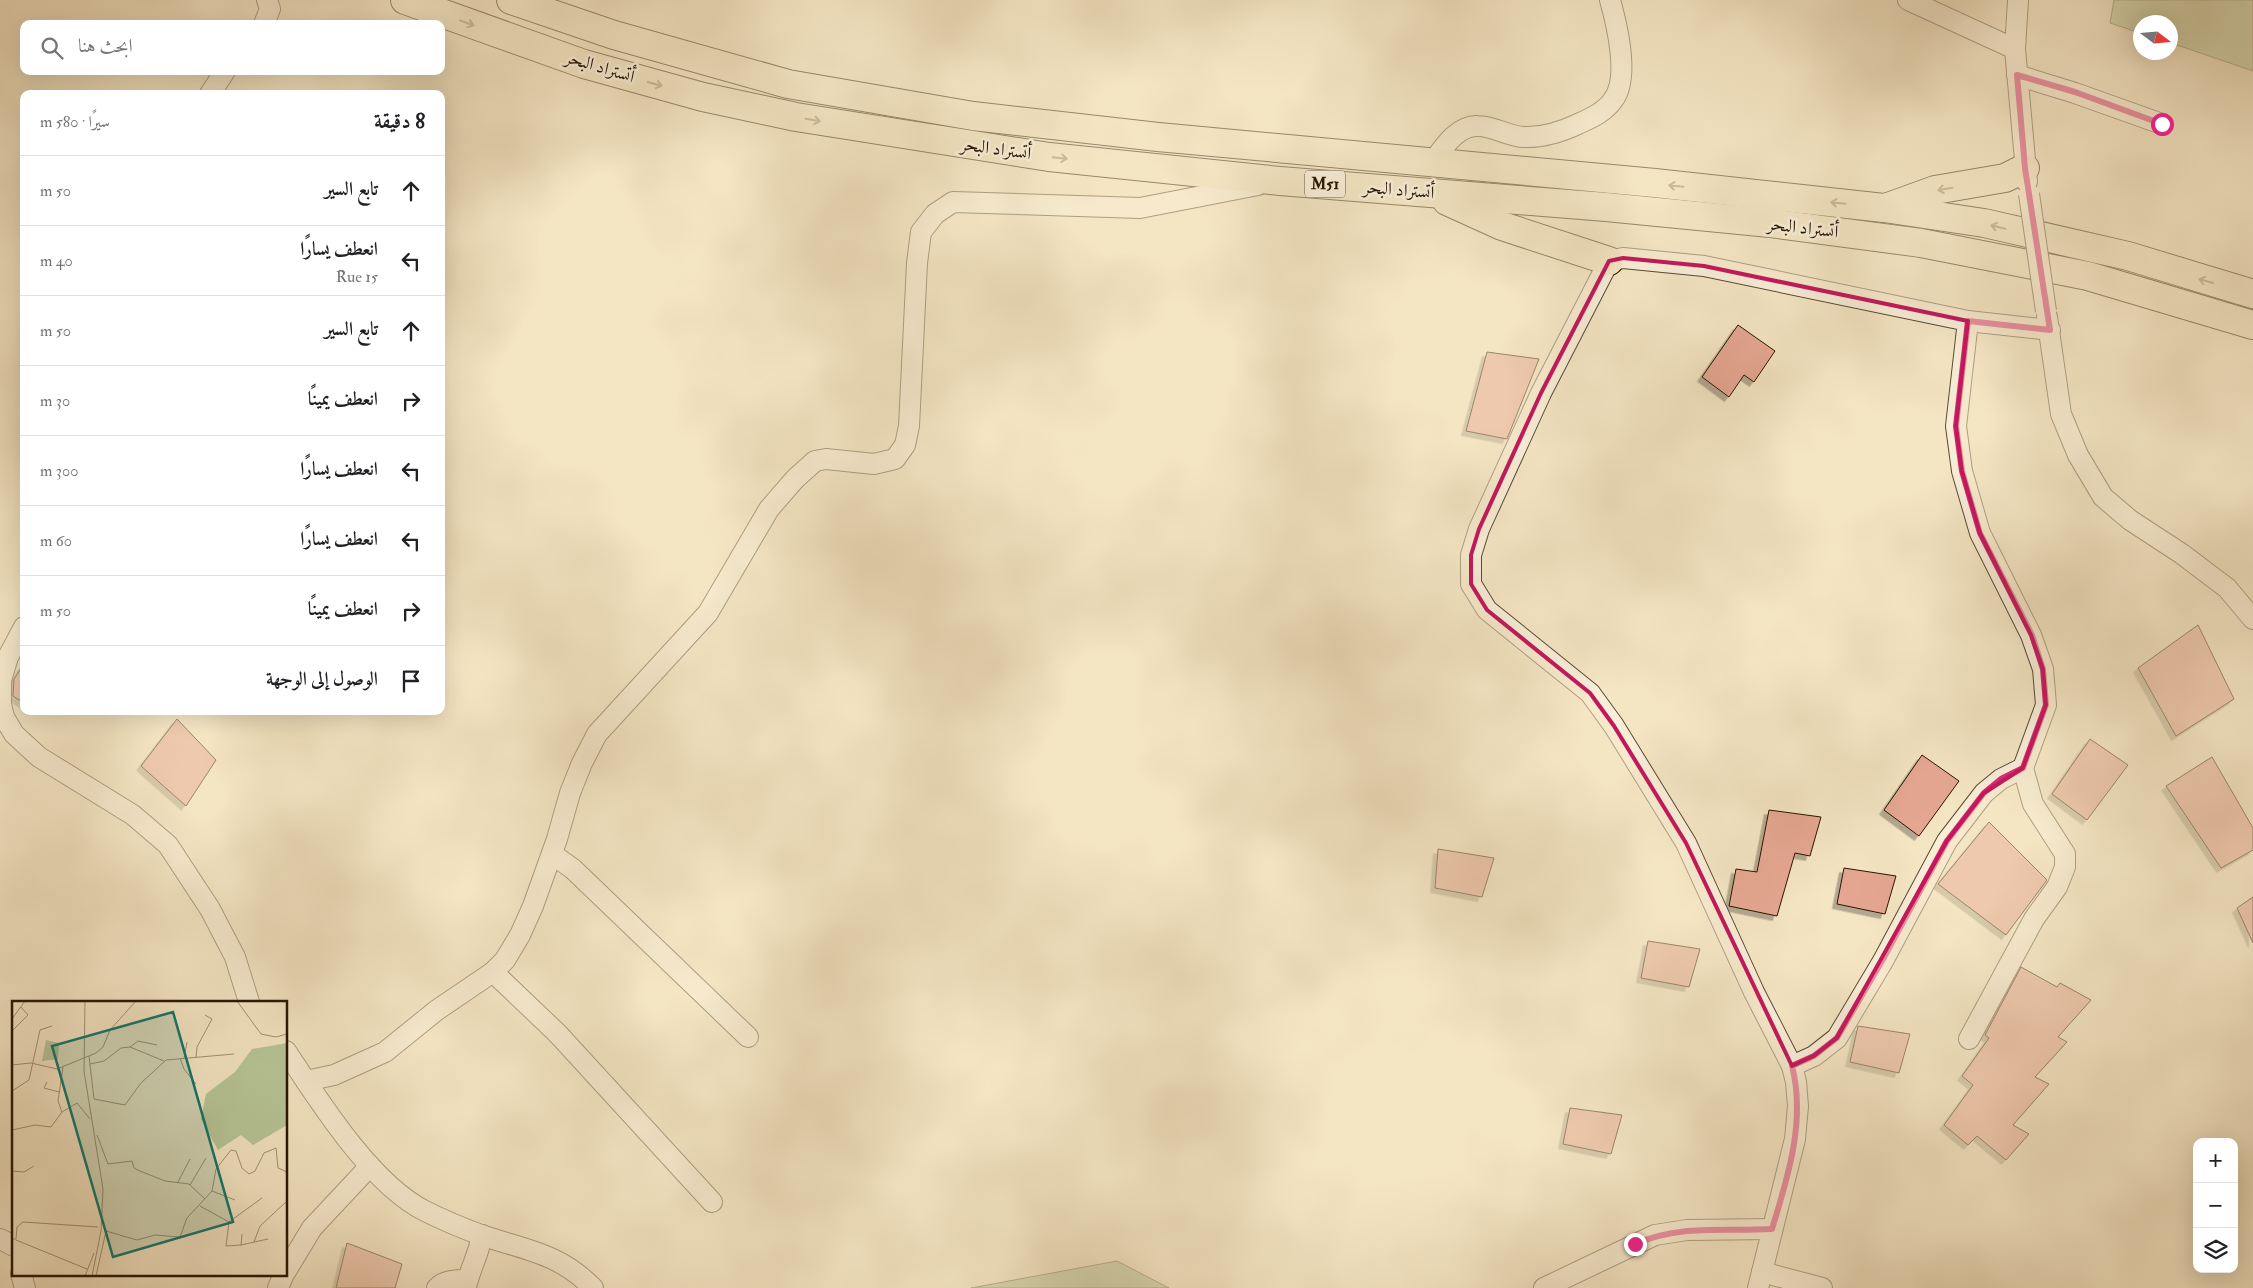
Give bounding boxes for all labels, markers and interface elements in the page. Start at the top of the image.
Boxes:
north arrow [2133,15,2178,60]
one-way arrow [459,19,474,28]
search box [20,20,445,75]
icon: search [38,34,66,62]
text: ابحث هنا [78,34,133,58]
street label: أتستراد البحر [561,43,639,89]
one-way arrow [647,79,663,89]
text: 8 دقيقة [374,108,425,135]
text: سيرًا · 580 m [40,112,110,132]
route start [2151,113,2174,136]
one-way arrow [805,116,821,126]
street label: أتستراد البحر [957,130,1034,165]
one-way arrow [1052,153,1068,163]
road number: M51 [1305,170,1345,198]
street label: أتستراد البحر [1360,173,1436,205]
text: تابع السير [324,177,378,201]
icon: ahead [397,177,425,205]
text: 50 m [40,181,71,201]
one-way arrow [1668,181,1684,191]
one-way arrow [1937,184,1953,194]
one-way arrow [1830,198,1846,208]
street label: أتستراد البحر [1764,210,1841,244]
one-way arrow [1991,221,2007,231]
text: انعطف يسارًا [300,237,378,261]
icon: left [397,247,425,275]
text: 40 m [40,251,73,271]
text: Rue 15 [336,267,378,287]
one-way arrow [2199,275,2215,285]
text: تابع السير [324,317,378,341]
icon: ahead [397,317,425,345]
text: 50 m [40,321,71,341]
text: انعطف يمينًا [308,387,378,411]
icon: right [397,387,425,415]
text: 30 m [40,391,70,411]
text: انعطف يسارًا [300,457,378,481]
icon: left [397,457,425,485]
text: 300 m [40,461,78,481]
text: انعطف يسارًا [300,527,378,551]
icon: left [397,527,425,555]
text: 60 m [40,531,72,551]
text: انعطف يمينًا [308,597,378,621]
icon: right [397,597,425,625]
text: 50 m [40,601,71,621]
text: الوصول إلى الوجهة [266,667,378,691]
icon: arrive [397,667,425,695]
inset map [12,1001,288,1276]
map controls [2193,1138,2238,1273]
button: + [2193,1138,2238,1183]
button: − [2193,1183,2238,1228]
button: layers [2193,1228,2238,1273]
route end [1624,1233,1647,1256]

